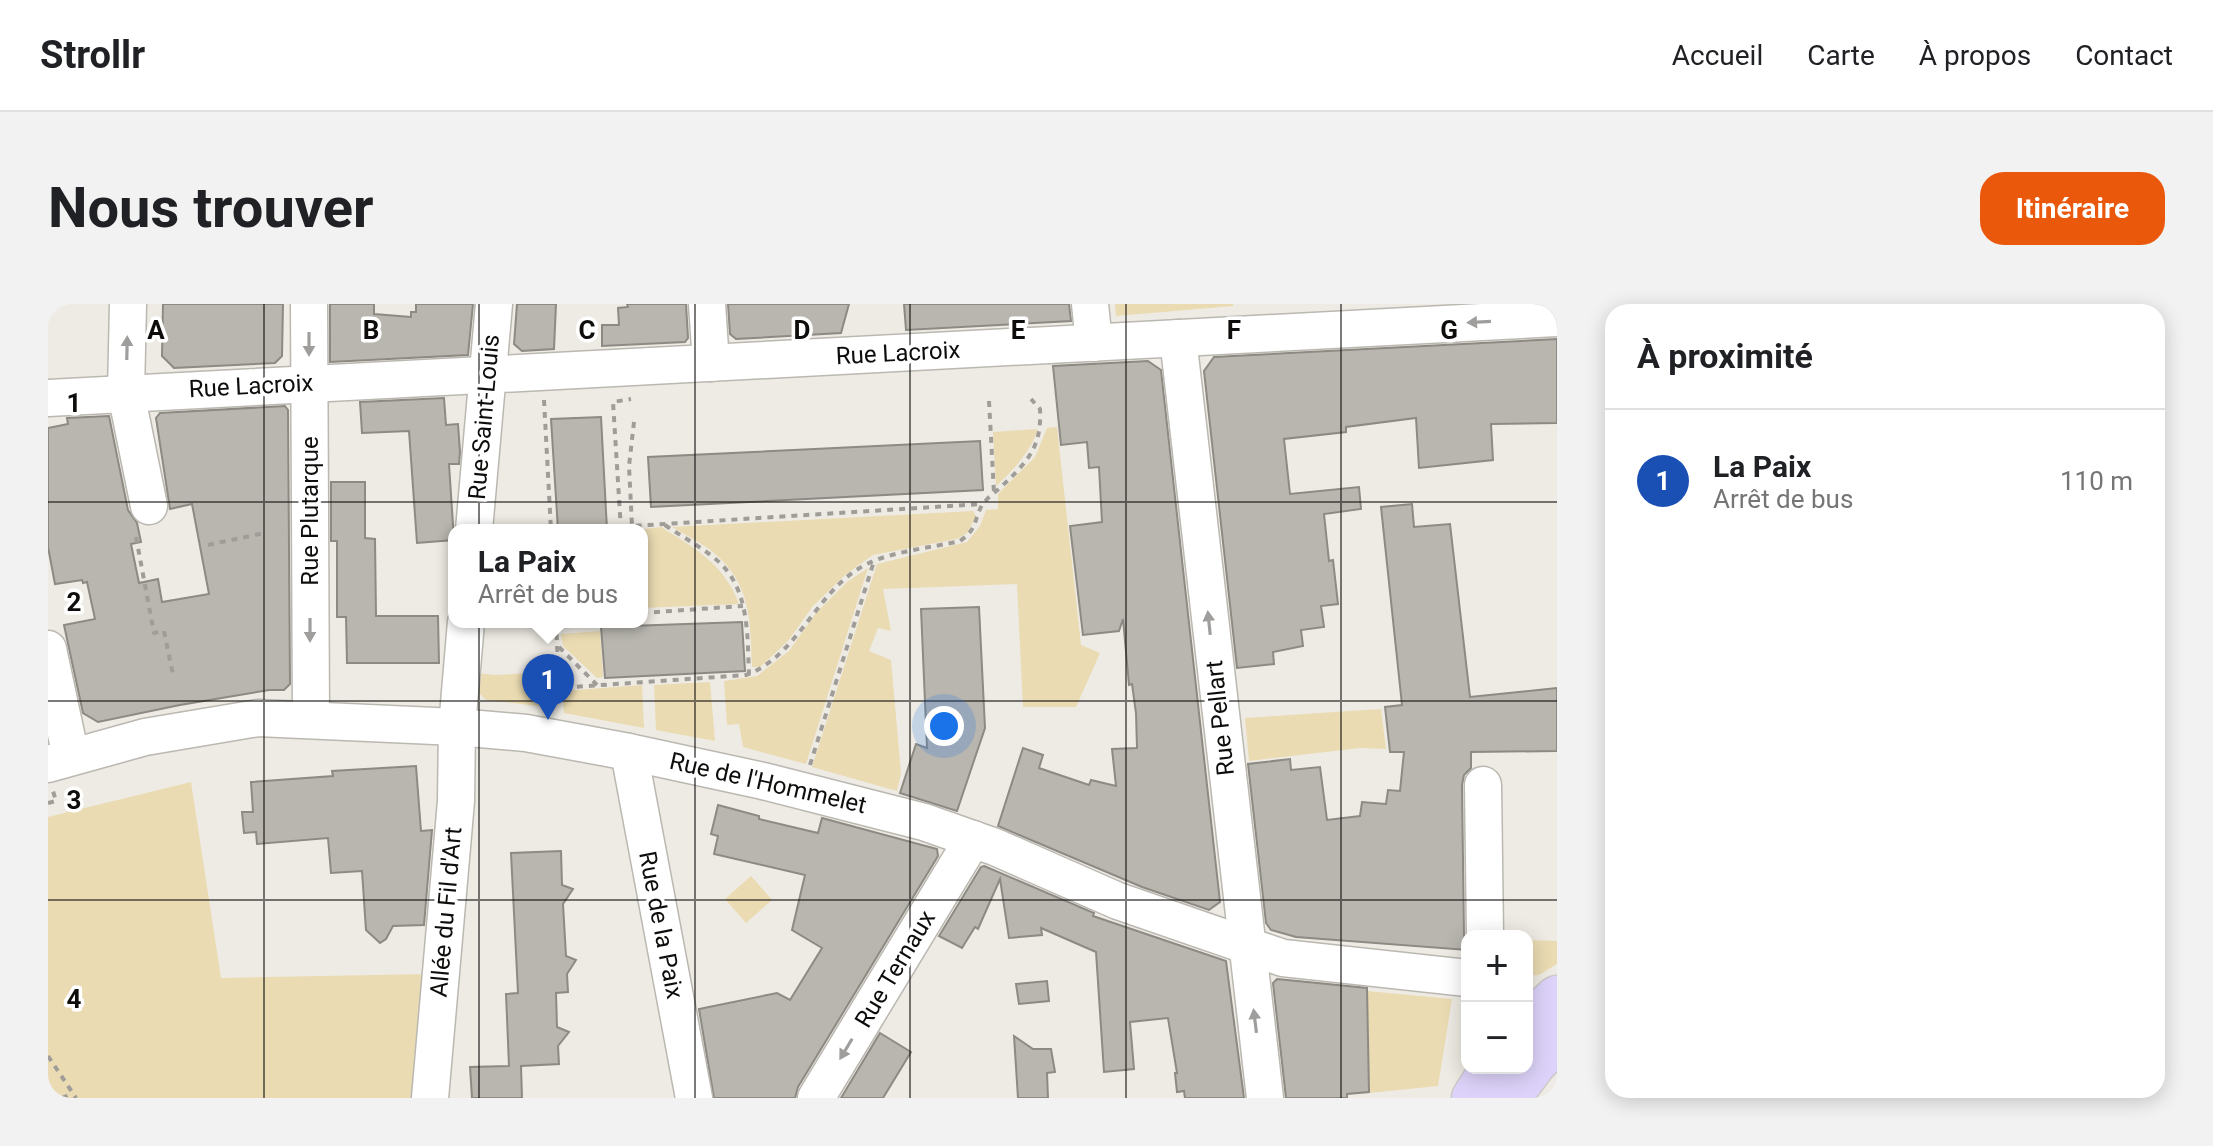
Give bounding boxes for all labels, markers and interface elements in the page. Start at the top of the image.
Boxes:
text: Strollr [40,33,145,77]
text: Accueil [1672,39,1763,72]
text: Carte [1807,39,1875,72]
text: À propos [1919,39,2031,72]
text: Contact [2075,39,2173,72]
button: Itinéraire [1980,172,2165,245]
text: Nous trouver [48,175,374,241]
text: A [147,315,165,345]
text: B [363,315,379,345]
text: C [578,315,596,345]
text: D [794,315,810,345]
text: E [1011,315,1026,345]
text: F [1227,315,1241,345]
text: G [1440,315,1458,345]
one-way arrow [1466,316,1491,329]
one-way arrow [303,332,315,357]
street label: Rue Saint-Louis [463,333,505,501]
one-way arrow [121,335,133,360]
street label: Rue Lacroix [835,336,961,370]
text: À proximité [1637,336,1813,376]
street label: Rue Lacroix [188,369,314,403]
text: 1 [67,388,81,418]
street label: Rue Plutarque [296,436,324,586]
text: La Paix [1713,449,1811,484]
text: 1 [1656,466,1670,496]
text: 110 m [2060,466,2133,496]
text: Arrêt de bus [1713,484,1853,514]
popup [448,524,648,628]
text: La Paix [478,544,576,579]
text: Arrêt de bus [478,579,618,609]
text: 2 [67,587,81,617]
one-way arrow [1203,610,1216,635]
one-way arrow [304,618,316,643]
pin: 1 [522,654,574,720]
street label: Rue Pellart [1200,659,1240,777]
your location [924,706,964,746]
street label: Rue de l'Hommelet [667,747,869,819]
text: 3 [67,785,81,815]
street label: Allée du Fil d'Art [425,826,467,998]
street label: Rue de la Paix [633,849,689,1001]
street label: Rue Ternaux [849,905,941,1033]
map controls [1461,930,1533,1074]
button: + [1461,930,1533,1002]
text: 4 [67,984,82,1014]
button: − [1461,1002,1533,1074]
one-way arrow [1248,1008,1261,1033]
one-way arrow [839,1038,853,1060]

